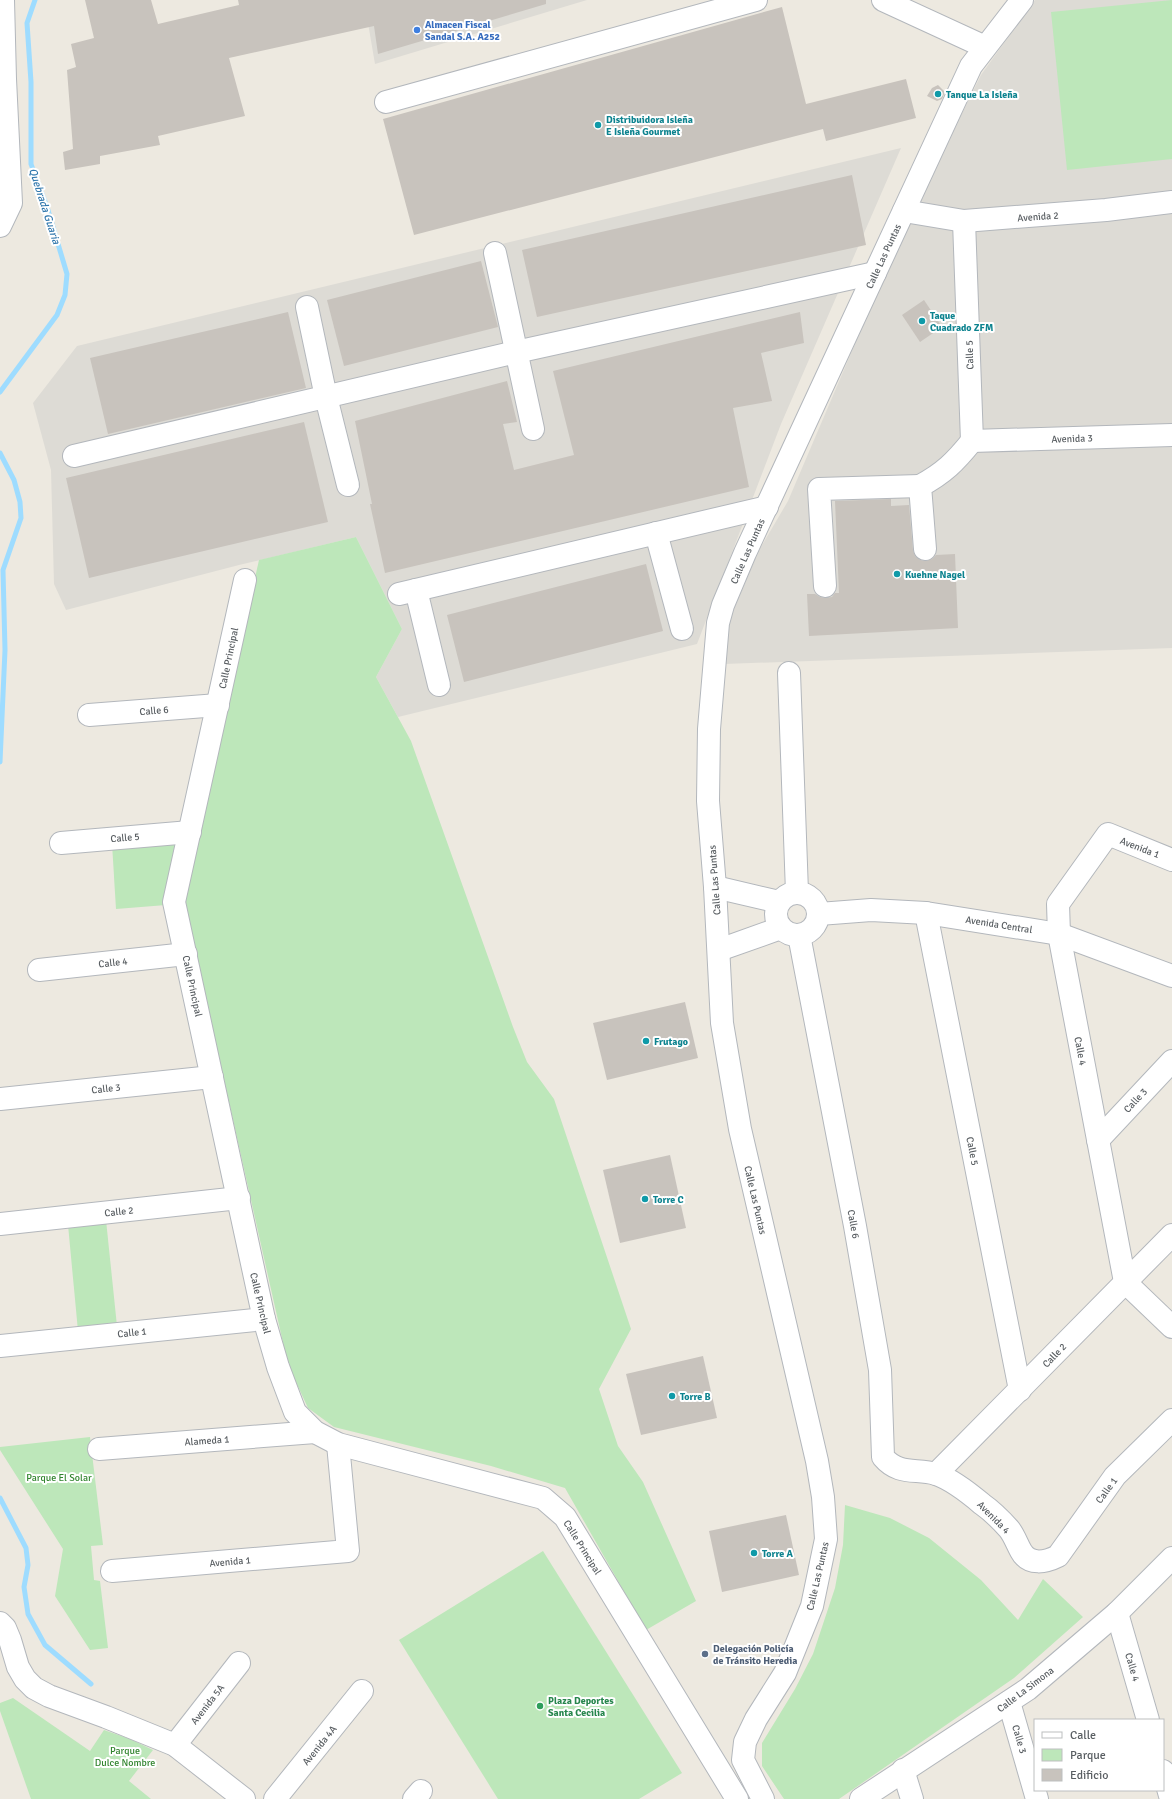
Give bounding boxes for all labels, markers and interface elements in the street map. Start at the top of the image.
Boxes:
place label: Almacen Fiscal Sandal S.A. A252 [425,19,500,43]
marker: Almacen Fiscal Sandal S.A. A252 [412,25,422,35]
marker: Tanque La Isleña [933,89,943,99]
place label: Tanque La Isleña [946,89,1018,101]
place label: Distribuidora Isleña E Isleña Gourmet [606,114,693,138]
marker: Distribuidora Isleña E Isleña Gourmet [593,120,603,130]
water label: Quebrada Guaria [26,166,63,246]
street label: Avenida 2 [1017,210,1059,224]
street label: Calle Las Puntas [864,222,904,291]
place label: Taque Cuadrado ZFM [930,310,993,334]
marker: Taque Cuadrado ZFM [917,316,927,326]
street label: Calle 5 [963,340,977,370]
street label: Avenida 3 [1051,432,1093,446]
street label: Calle Las Puntas [728,516,768,586]
marker: Kuehne Nagel [892,569,902,579]
place label: Kuehne Nagel [905,569,965,581]
street label: Calle Principal [217,626,241,690]
street label: Calle 6 [139,704,169,718]
street label: Calle 5 [110,831,140,845]
street label: Avenida 1 [1118,835,1161,861]
street label: Calle Las Puntas [707,844,723,915]
street label: Avenida Central [964,914,1033,936]
street label: Calle 4 [98,955,129,970]
street label: Calle Principal [180,955,204,1018]
marker: Frutago [641,1036,651,1046]
place label: Frutago [654,1036,688,1048]
street label: Calle 4 [1071,1036,1089,1067]
street label: Calle 3 [91,1081,121,1096]
street label: Calle 3 [1121,1086,1150,1115]
street label: Calle 5 [963,1136,981,1167]
street label: Calle Las Puntas [741,1165,769,1236]
marker: Torre C [640,1194,650,1204]
place label: Torre C [653,1194,684,1206]
street label: Calle 2 [104,1204,134,1219]
street label: Calle 6 [845,1209,861,1240]
street label: Calle Principal [247,1272,273,1335]
street label: Calle 1 [117,1325,147,1340]
street label: Calle 2 [1040,1341,1069,1370]
marker: Torre B [667,1391,677,1401]
place label: Torre B [680,1391,711,1403]
street label: Alameda 1 [184,1433,230,1449]
park label: Parque El Solar [26,1472,92,1484]
street label: Calle 1 [1093,1475,1120,1506]
street label: Avenida 4 [974,1499,1013,1537]
street label: Calle Principal [561,1518,604,1577]
street label: Calle Las Puntas [804,1540,832,1612]
marker: Torre A [749,1548,759,1558]
place label: Torre A [762,1548,793,1560]
street label: Avenida 1 [209,1554,251,1570]
place label: Delegación Policía de Tránsito Heredia [713,1643,797,1667]
marker: Delegación Policía de Tránsito Heredia [700,1649,710,1659]
street label: Calle 4 [1122,1652,1142,1684]
street label: Calle La Simona [995,1664,1056,1715]
street label: Avenida 5A [188,1682,227,1727]
place label: Plaza Deportes Santa Cecilia [548,1695,614,1719]
marker: Plaza Deportes Santa Cecilia [535,1701,545,1711]
legend [1034,1719,1164,1791]
street label: Avenida 4A [300,1723,339,1768]
street label: Calle 3 [1009,1724,1029,1755]
text: Calle [1070,1728,1096,1743]
park label: Parque Dulce Nombre [95,1745,155,1769]
text: Parque [1070,1748,1106,1763]
text: Edificio [1070,1768,1108,1783]

